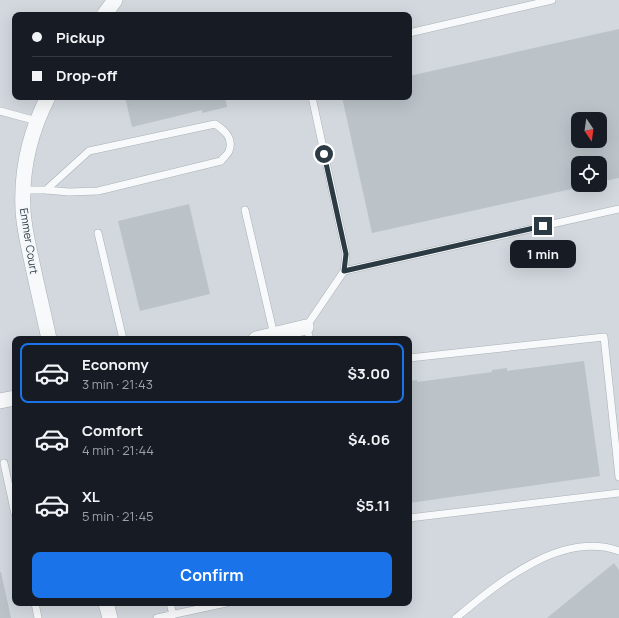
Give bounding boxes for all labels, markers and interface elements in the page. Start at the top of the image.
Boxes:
text: Pickup [56,27,105,48]
text: Drop-off [56,65,117,86]
north arrow [571,112,607,148]
map controls [571,112,607,192]
route start [315,145,333,163]
button: locate [571,156,607,192]
street label: Emmer Court [17,207,42,275]
route end [534,217,552,235]
callout: 1 min [510,240,576,268]
text: 1 min [527,245,559,263]
text: Economy [82,354,149,375]
icon: car [34,355,70,391]
text: $3.00 [348,363,390,384]
text: 3 min · 21:43 [82,375,153,393]
text: Comfort [82,420,143,441]
icon: car [34,421,70,457]
text: $4.06 [348,429,390,450]
text: 4 min · 21:44 [82,441,154,459]
text: XL [82,486,100,507]
icon: car [34,487,70,523]
text: $5.11 [356,495,390,516]
text: 5 min · 21:45 [82,507,154,525]
button: Confirm [32,552,392,598]

